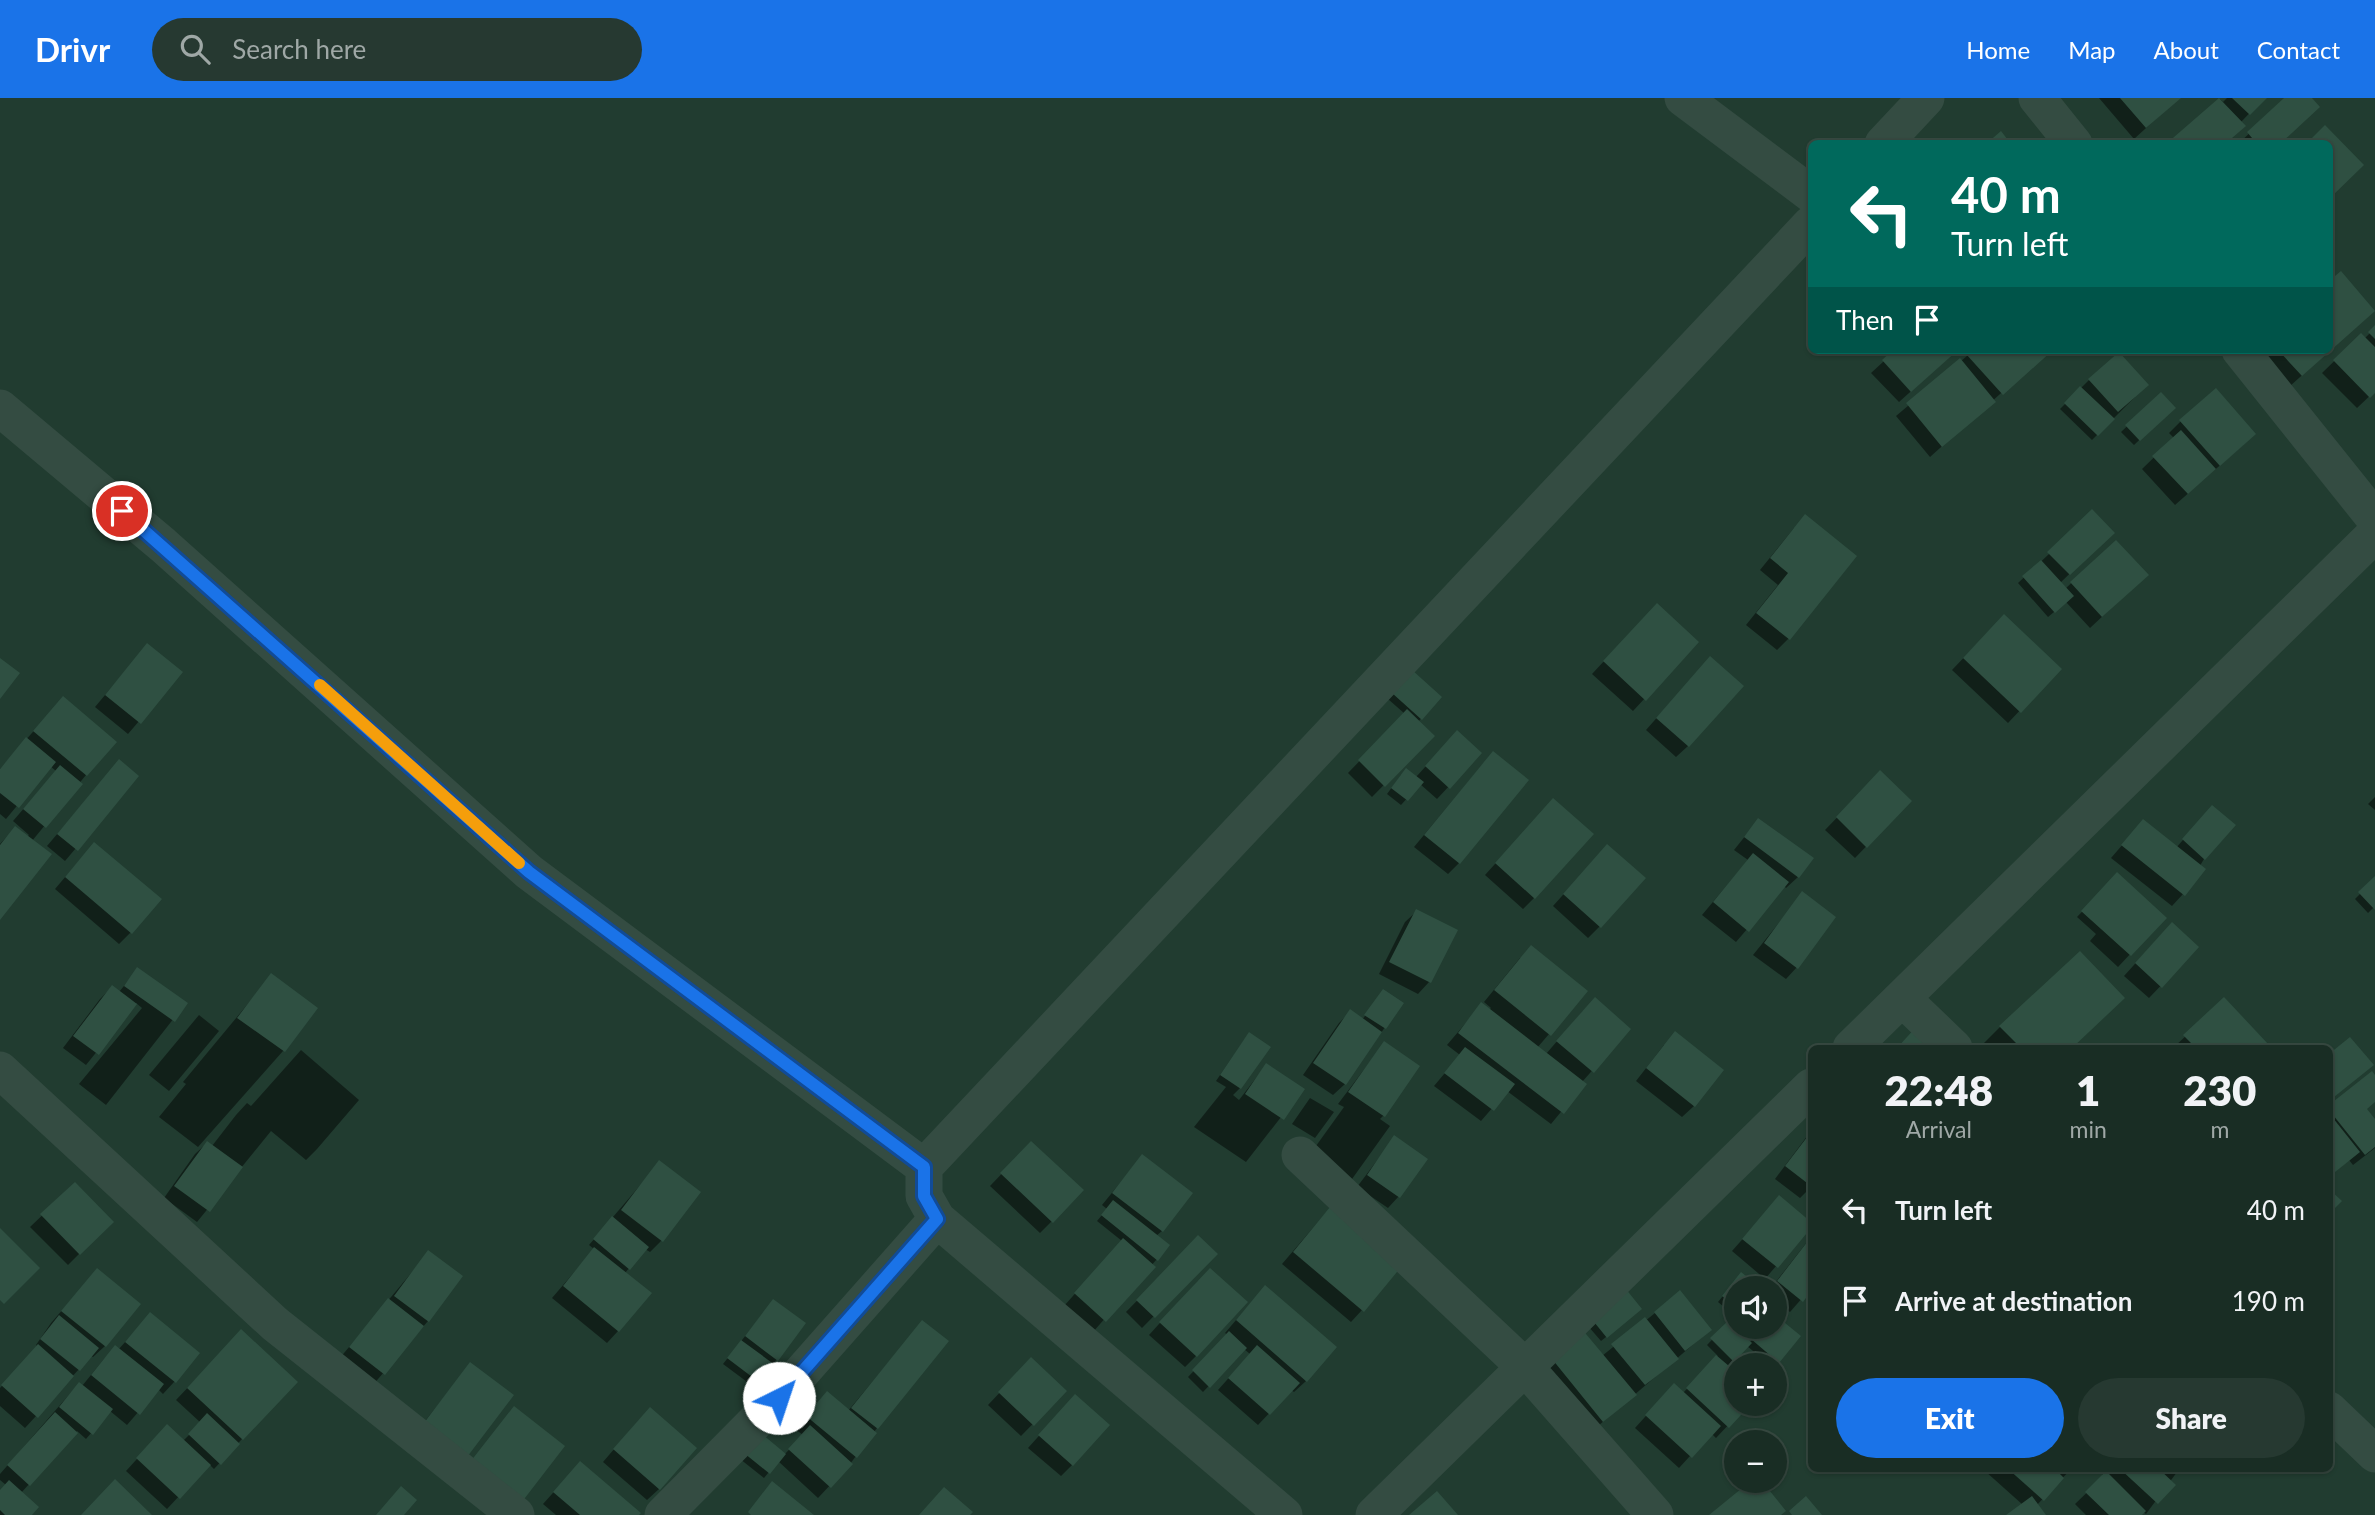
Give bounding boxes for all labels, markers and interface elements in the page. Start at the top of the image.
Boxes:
search box [152,18,642,81]
text: Drivr [35,29,110,69]
icon: search [176,30,214,68]
text: Search here [232,33,366,65]
text: Home [1966,35,2030,64]
text: Map [2068,35,2116,64]
text: About [2154,35,2219,64]
text: Contact [2257,35,2340,64]
text: 40 m [1951,165,2061,223]
icon: left [1836,168,1927,259]
text: Turn left [1951,224,2068,263]
icon: arrive [1908,301,1946,339]
text: Then [1836,304,1894,336]
pin [92,481,152,541]
icon: arrive [103,492,141,530]
text: 22:48 [1885,1065,1993,1115]
text: 1 [2076,1065,2100,1115]
text: 230 [2183,1065,2256,1115]
text: Arrival [1906,1115,1972,1143]
text: min [2070,1115,2107,1143]
text: m [2210,1115,2229,1143]
icon: left [1836,1191,1874,1229]
text: Turn left [1895,1194,1992,1226]
text: 40 m [2247,1194,2305,1226]
map controls [1724,1276,1787,1493]
button: sound [1724,1276,1787,1339]
icon: arrive [1836,1282,1874,1320]
text: Arrive at destination [1895,1285,2132,1317]
text: 190 m [2232,1285,2305,1317]
button: + [1724,1353,1787,1416]
position arrow [742,1361,816,1435]
button: Exit [1836,1378,2064,1458]
button: Share [2078,1378,2305,1458]
button: − [1724,1430,1787,1493]

